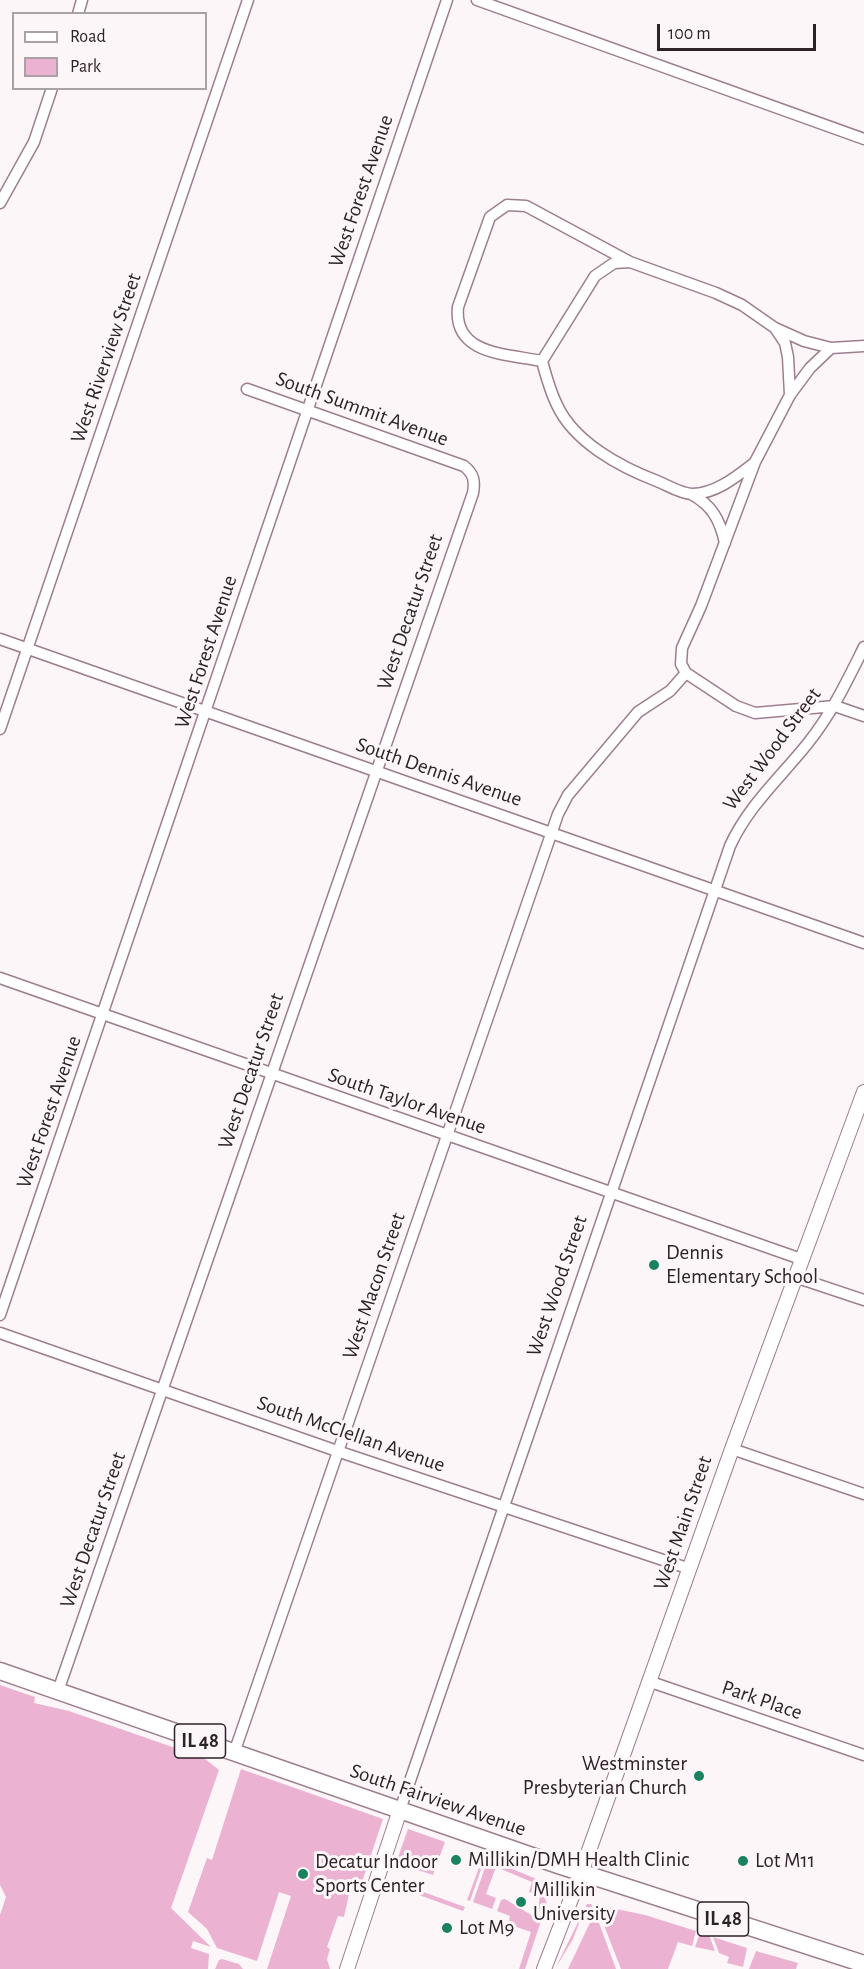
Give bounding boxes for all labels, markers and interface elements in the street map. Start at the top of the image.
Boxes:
legend [12,12,207,90]
scale bar [660,12,819,50]
text: 100 m [668,25,711,43]
text: Road [70,28,106,46]
text: Park [70,58,101,76]
street label: West Forest Avenue [323,111,399,271]
street label: West Riverview Street [65,270,147,446]
street label: South Summit Avenue [272,366,452,452]
street label: West Decatur Street [372,531,448,693]
street label: West Forest Avenue [169,572,243,732]
street label: West Wood Street [718,682,826,816]
street label: South Dennis Avenue [353,732,525,812]
street label: West Decatur Street [213,990,289,1152]
street label: West Forest Avenue [11,1032,87,1192]
street label: South Taylor Avenue [325,1062,489,1140]
street label: West Macon Street [337,1209,411,1363]
street label: West Wood Street [521,1212,593,1360]
place label: Dennis Elementary School [666,1240,818,1290]
marker: Dennis Elementary School [647,1258,661,1272]
street label: South McClellan Avenue [254,1390,448,1478]
street label: West Decatur Street [55,1449,131,1611]
street label: West Main Street [648,1453,718,1593]
street label: Park Place [719,1675,805,1725]
road number: IL 48 [174,1724,226,1758]
place label: Westminster Presbyterian Church [523,1751,687,1801]
street label: South Fairview Avenue [347,1758,529,1842]
marker: Westminster Presbyterian Church [692,1769,706,1783]
place label: Millikin/DMH Health Clinic [468,1847,689,1873]
place label: Lot M11 [755,1848,815,1874]
place label: Decatur Indoor Sports Center [315,1849,438,1899]
marker: Millikin/DMH Health Clinic [449,1853,463,1867]
marker: Lot M11 [736,1854,750,1868]
marker: Decatur Indoor Sports Center [296,1867,310,1881]
place label: Millikin University [533,1877,615,1927]
marker: Millikin University [514,1895,528,1909]
road number: IL 48 [698,1902,748,1936]
place label: Lot M9 [459,1915,514,1941]
marker: Lot M9 [440,1921,454,1935]

